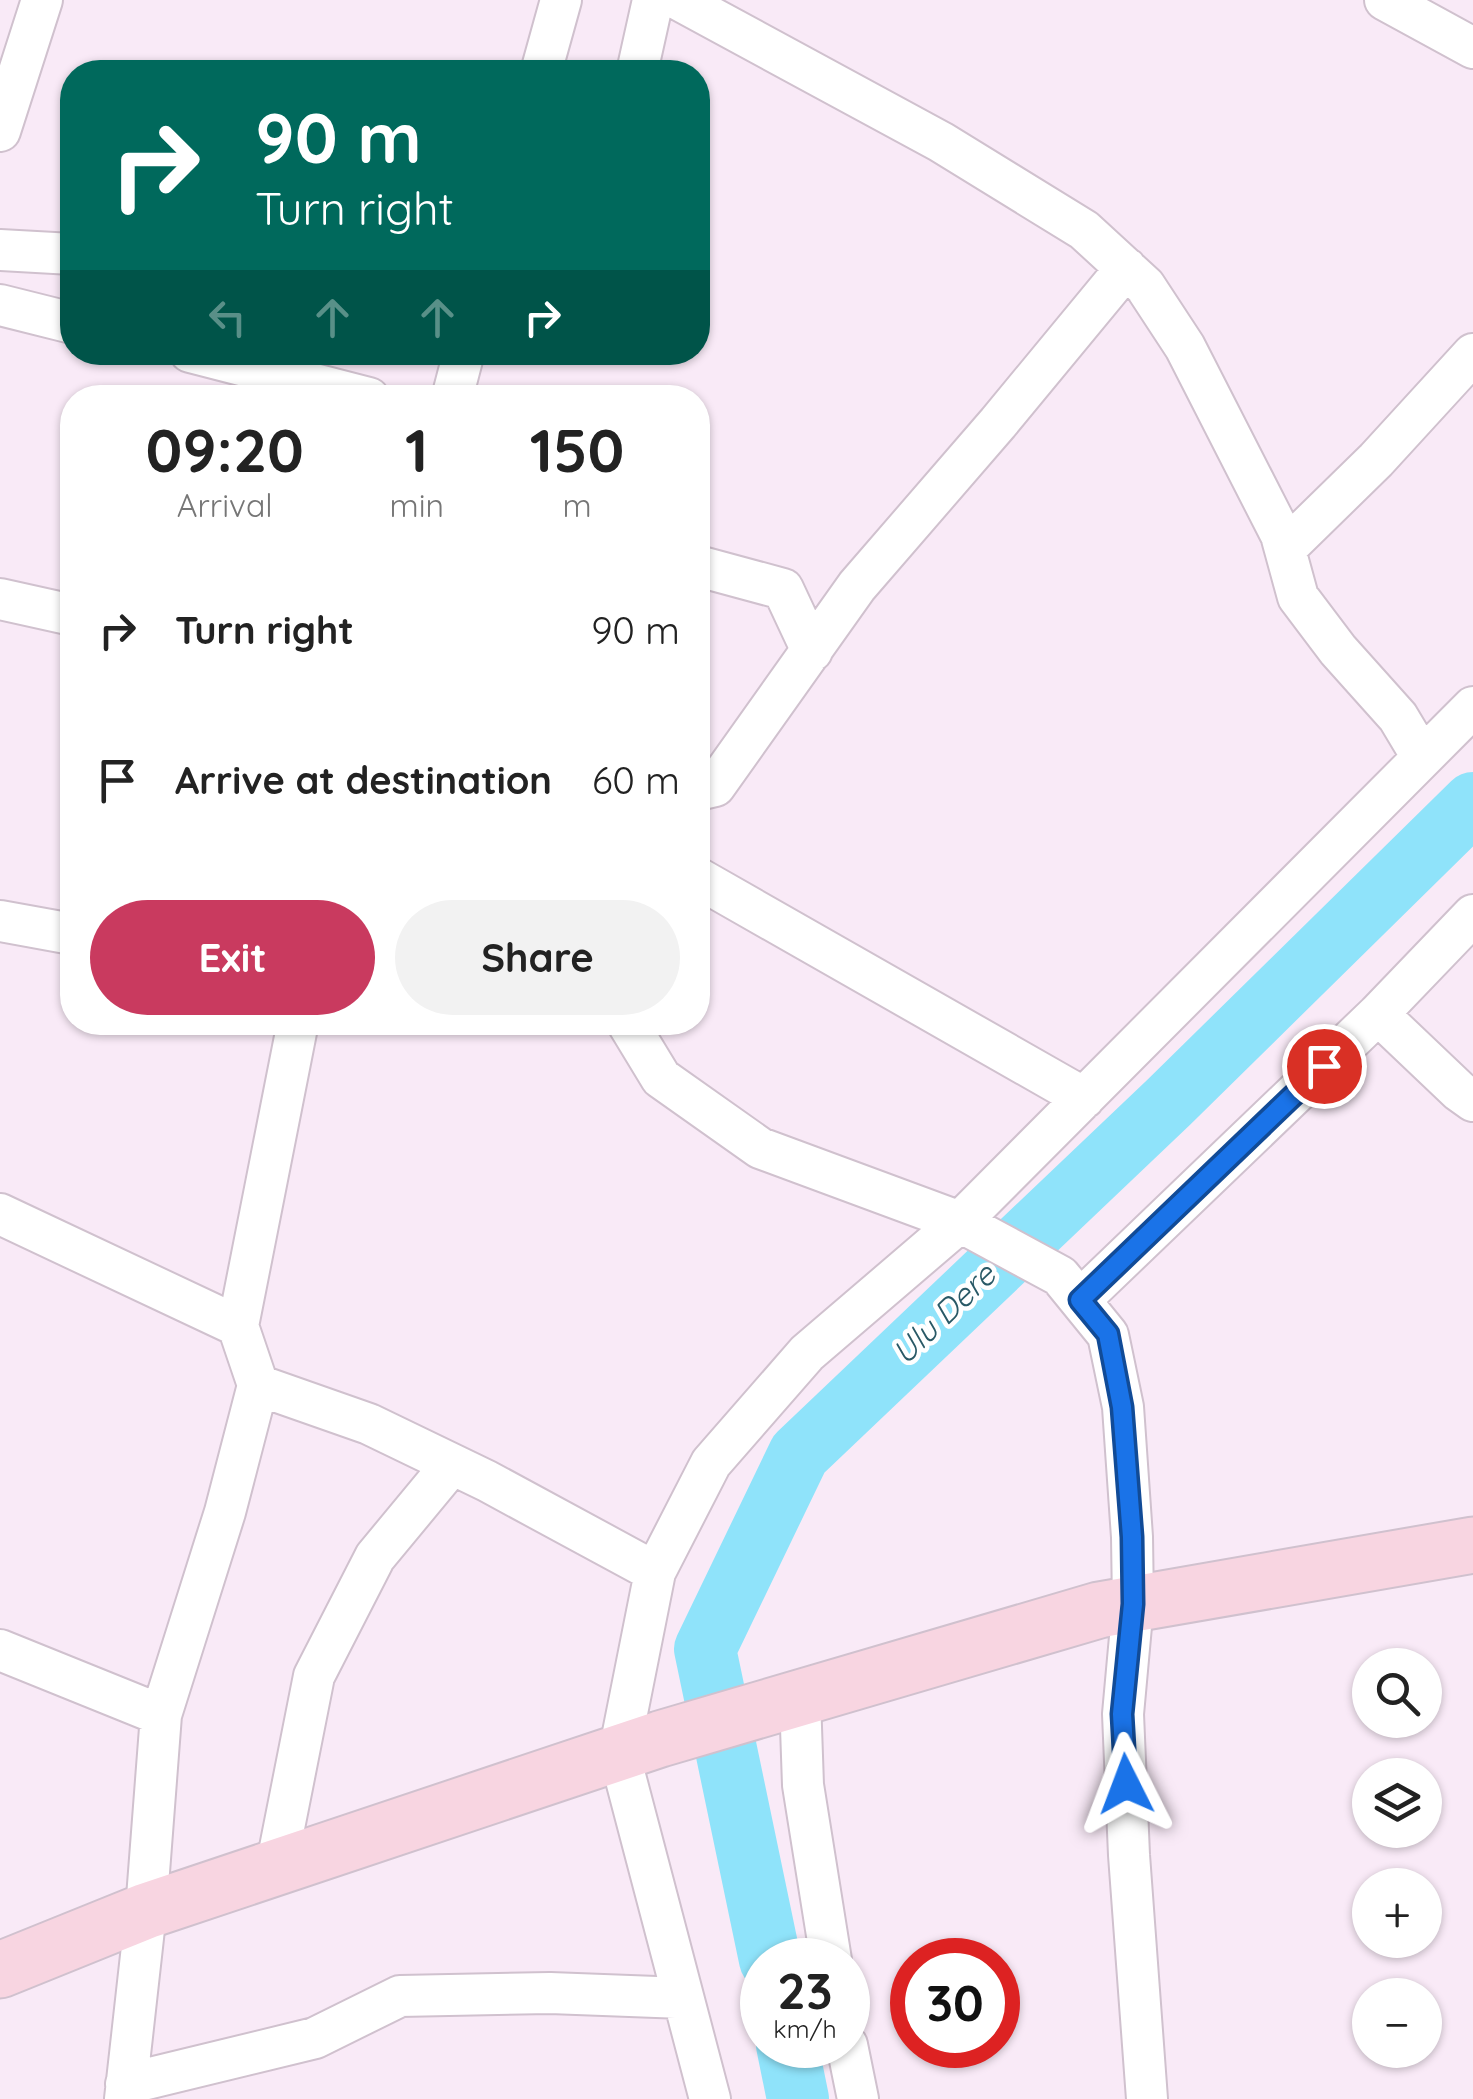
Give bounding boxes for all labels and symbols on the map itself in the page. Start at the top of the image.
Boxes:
pin [1282,1024,1367,1109]
water label: Ulu Dere [883,1253,1005,1372]
position arrow [1074,1732,1178,1836]
speed limit sign: 30 [890,1938,1020,2068]

